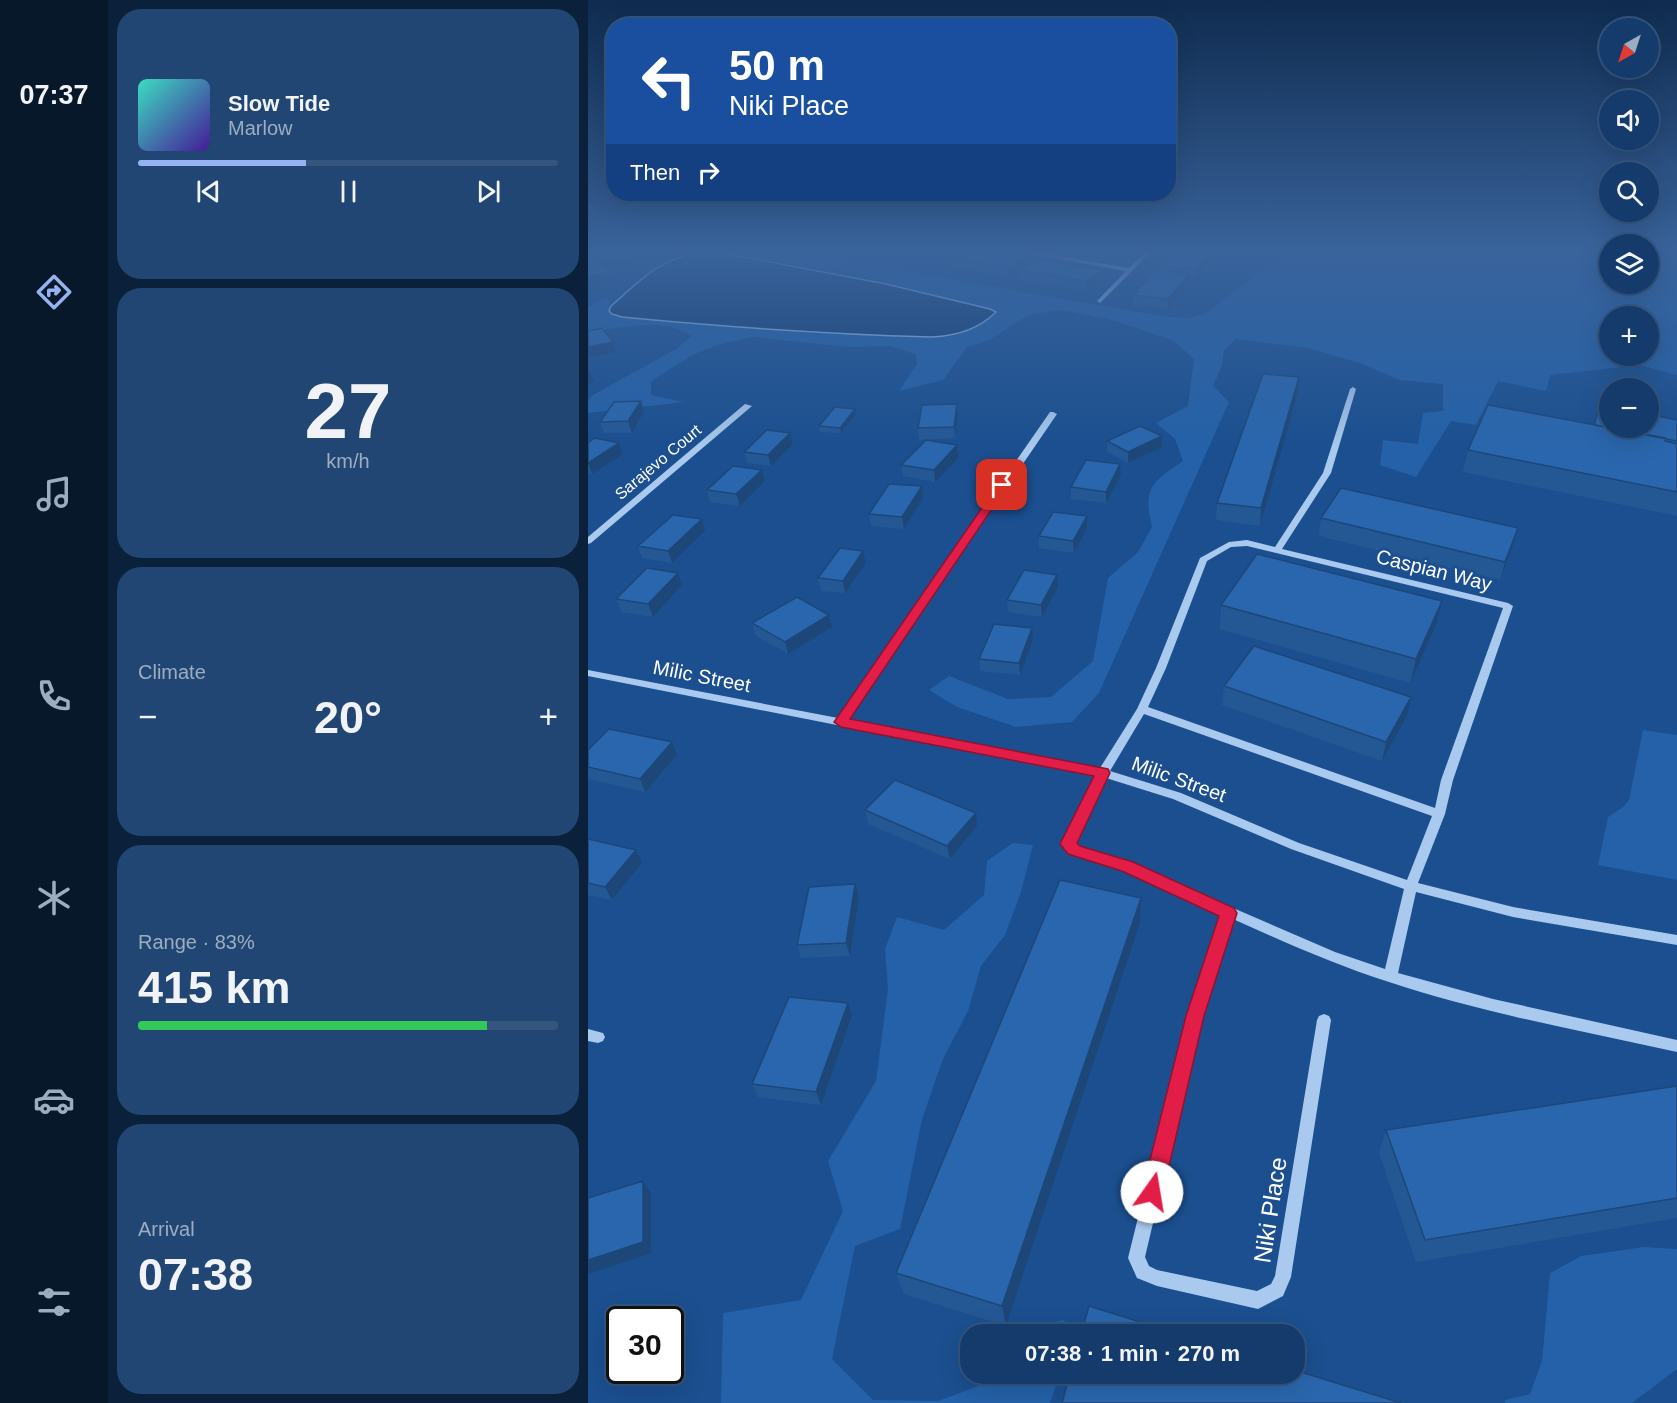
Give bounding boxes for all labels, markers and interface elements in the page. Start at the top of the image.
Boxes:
north arrow [1599,18,1659,78]
map controls [1599,18,1659,438]
icon: left [630,42,708,120]
text: 50 m [729,42,825,89]
text: 07:37 [19,80,89,110]
button: sound [1599,90,1659,150]
text: Slow Tide [228,91,330,116]
text: Niki Place [729,91,849,121]
text: Marlow [228,117,292,139]
icon: right [692,156,725,189]
text: Then [630,160,680,185]
button: search [1599,162,1659,222]
icon: previous [192,175,225,208]
icon: pause [332,175,365,208]
icon: next [472,175,505,208]
button: layers [1599,234,1659,294]
icon: directions [33,271,75,313]
button: + [1599,306,1659,366]
text: 27 [305,367,391,455]
button: − [1599,378,1659,438]
street label: Sarajevo Court [612,421,705,503]
text: km/h [326,450,370,472]
pin [976,459,1027,510]
icon: arrive [985,468,1018,501]
icon: music [33,473,75,515]
street label: Caspian Way [1374,545,1494,595]
street label: Milic Street [651,656,753,696]
text: Climate [138,661,206,683]
icon: phone [33,675,75,717]
text: 20° [314,692,382,743]
text: − [138,698,157,735]
text: + [539,698,558,735]
street label: Milic Street [1129,752,1230,806]
icon: climate [33,877,75,919]
text: Range · 83% [138,931,255,953]
text: 415 km [138,962,291,1013]
icon: car [33,1079,75,1121]
street label: Niki Place [1248,1155,1292,1265]
position arrow [1120,1160,1184,1224]
text: Arrival [138,1218,195,1240]
text: 07:38 [138,1249,253,1300]
icon: filters [33,1281,75,1323]
speed limit sign: 30 [606,1306,684,1384]
text: 07:38 · 1 min · 270 m [1025,1341,1240,1366]

